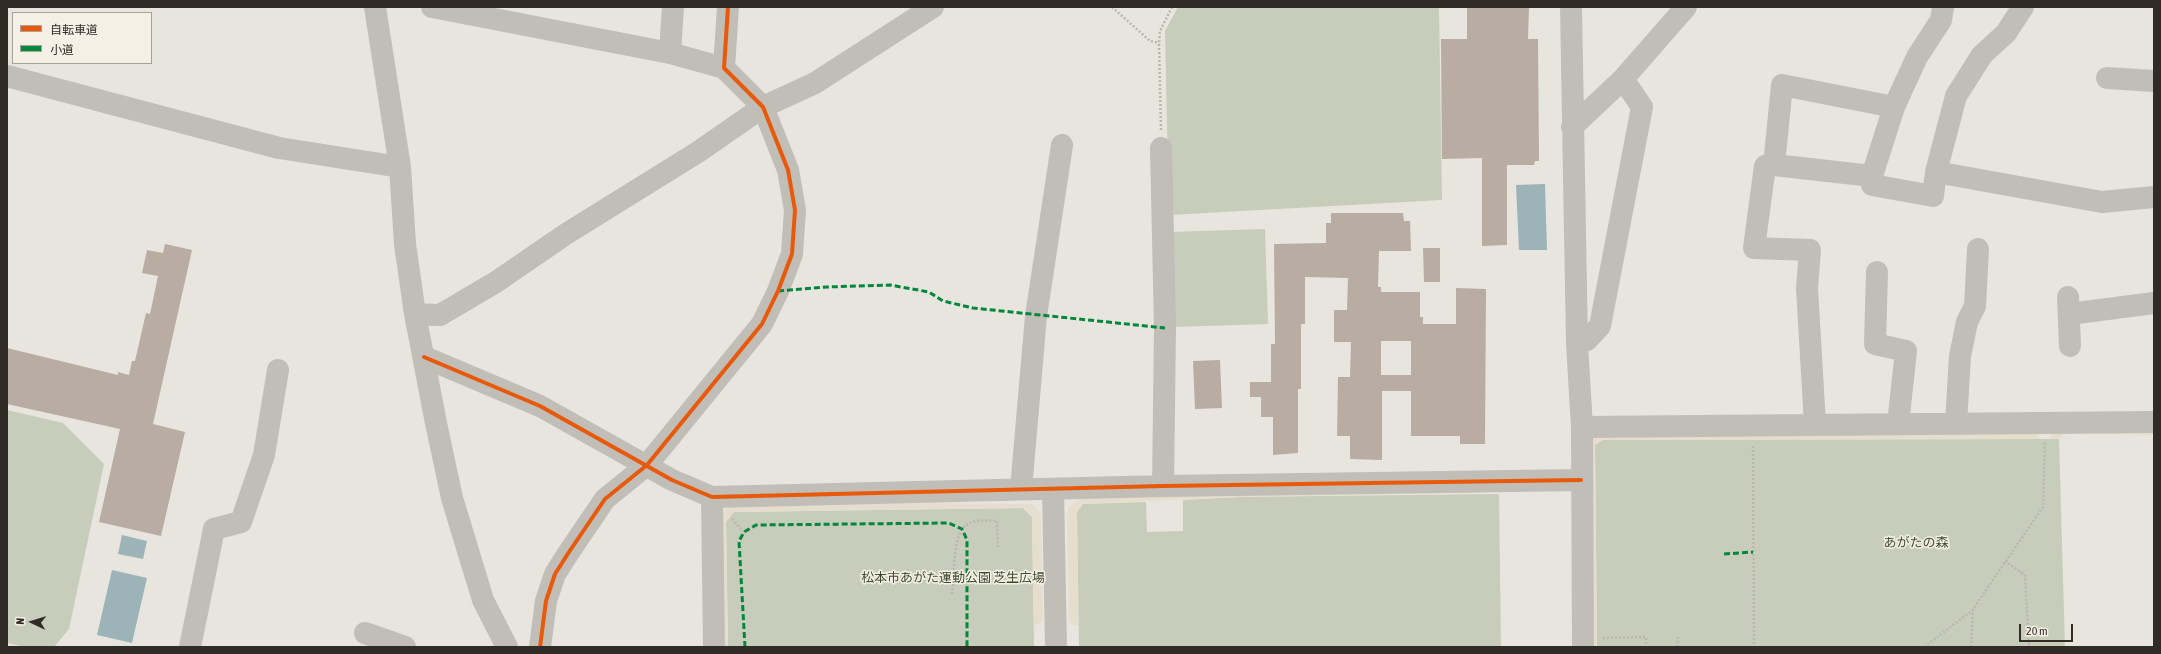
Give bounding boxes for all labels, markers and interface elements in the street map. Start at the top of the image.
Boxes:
legend [12,12,152,64]
text: 自転車道 [50,23,98,37]
text: 小道 [50,43,74,57]
park label: あがたの森 [1884,535,1948,551]
park label: 松本市あがた運動公園 芝生広場 [861,570,1045,586]
north arrow [12,602,52,642]
scale bar [2021,616,2075,642]
text: N [14,618,26,625]
text: 20 m [2026,624,2048,638]

